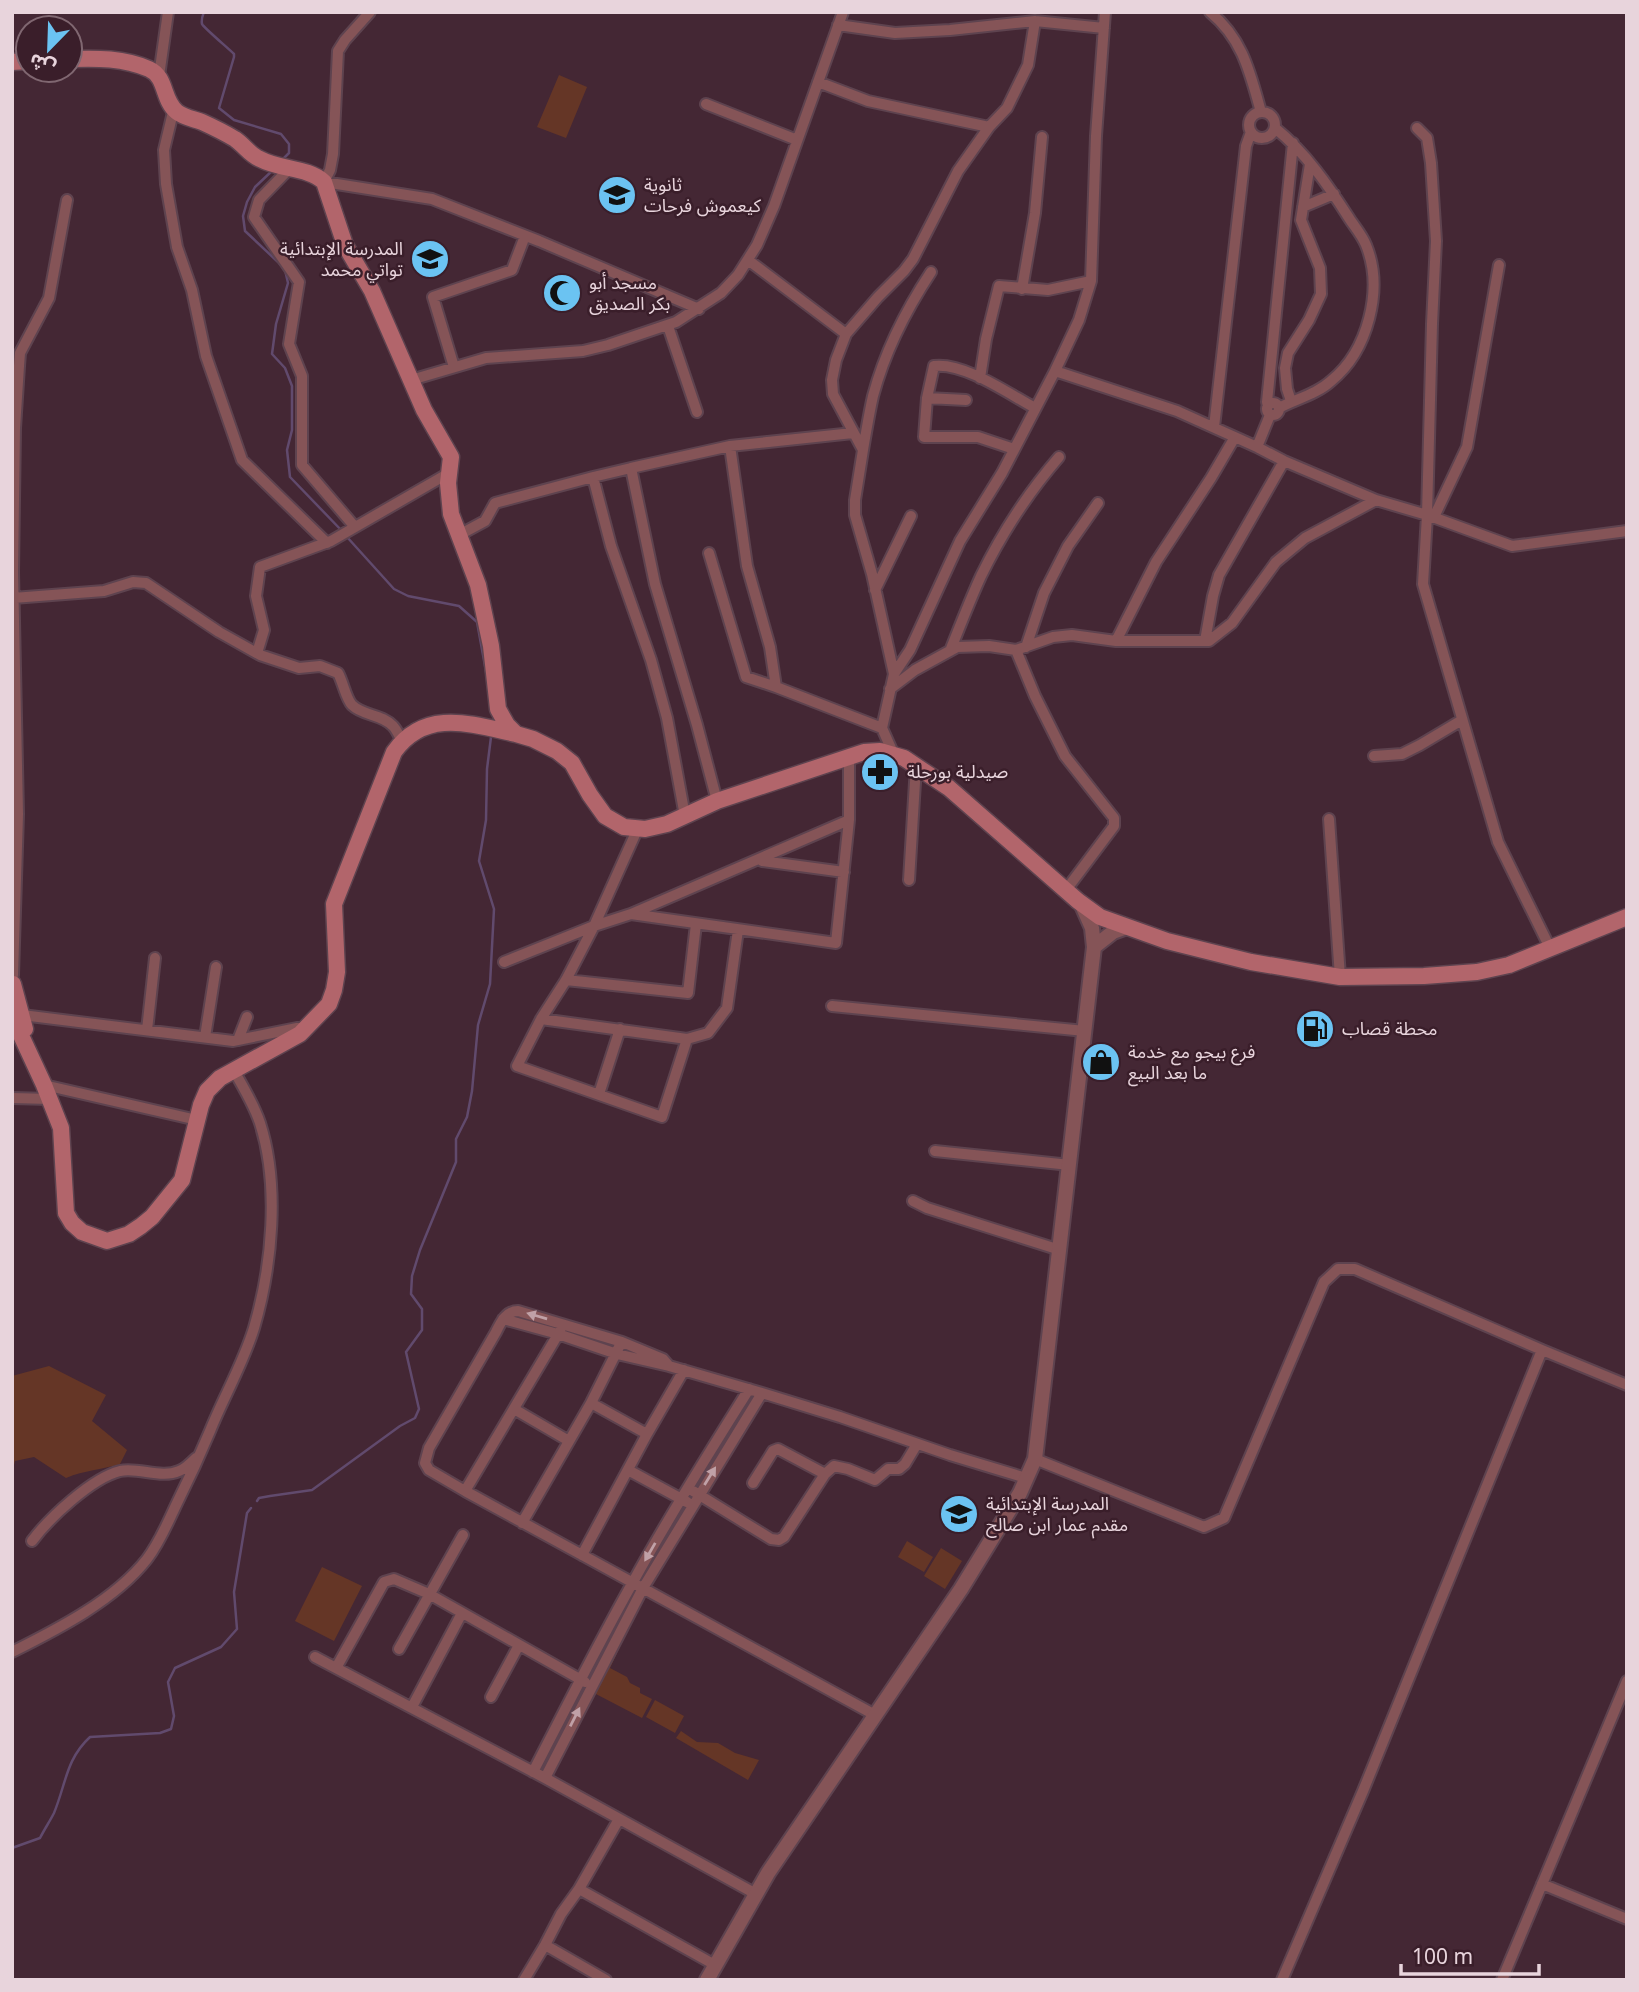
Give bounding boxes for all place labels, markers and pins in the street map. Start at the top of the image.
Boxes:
place label: ثانوية كيعموش فرحات [644,166,762,225]
school or university icon: ثانوية كيعموش فرحات [596,174,638,216]
place label: المدرسة الإبتدائية تواتي محمد [280,230,403,289]
school or university icon: المدرسة الإبتدائية تواتي محمد [409,238,451,280]
place label: مسجد أبو بكر الصديق [589,264,670,323]
mosque icon: مسجد أبو بكر الصديق [541,272,583,314]
pharmacy icon: صيدلية بورحلة [859,751,901,793]
place label: صيدلية بورحلة [907,753,1008,791]
fuel station icon: محطة قصاب [1294,1008,1336,1050]
place label: محطة قصاب [1342,1010,1437,1048]
place label: فرع بيجو مع خدمة ما بعد البيع [1128,1033,1255,1092]
shop icon: فرع بيجو مع خدمة ما بعد البيع [1080,1041,1122,1083]
place label: المدرسة الإبتدائية مقدم عمار ابن صالح [986,1485,1128,1544]
school or university icon: المدرسة الإبتدائية مقدم عمار ابن صالح [938,1493,980,1535]

